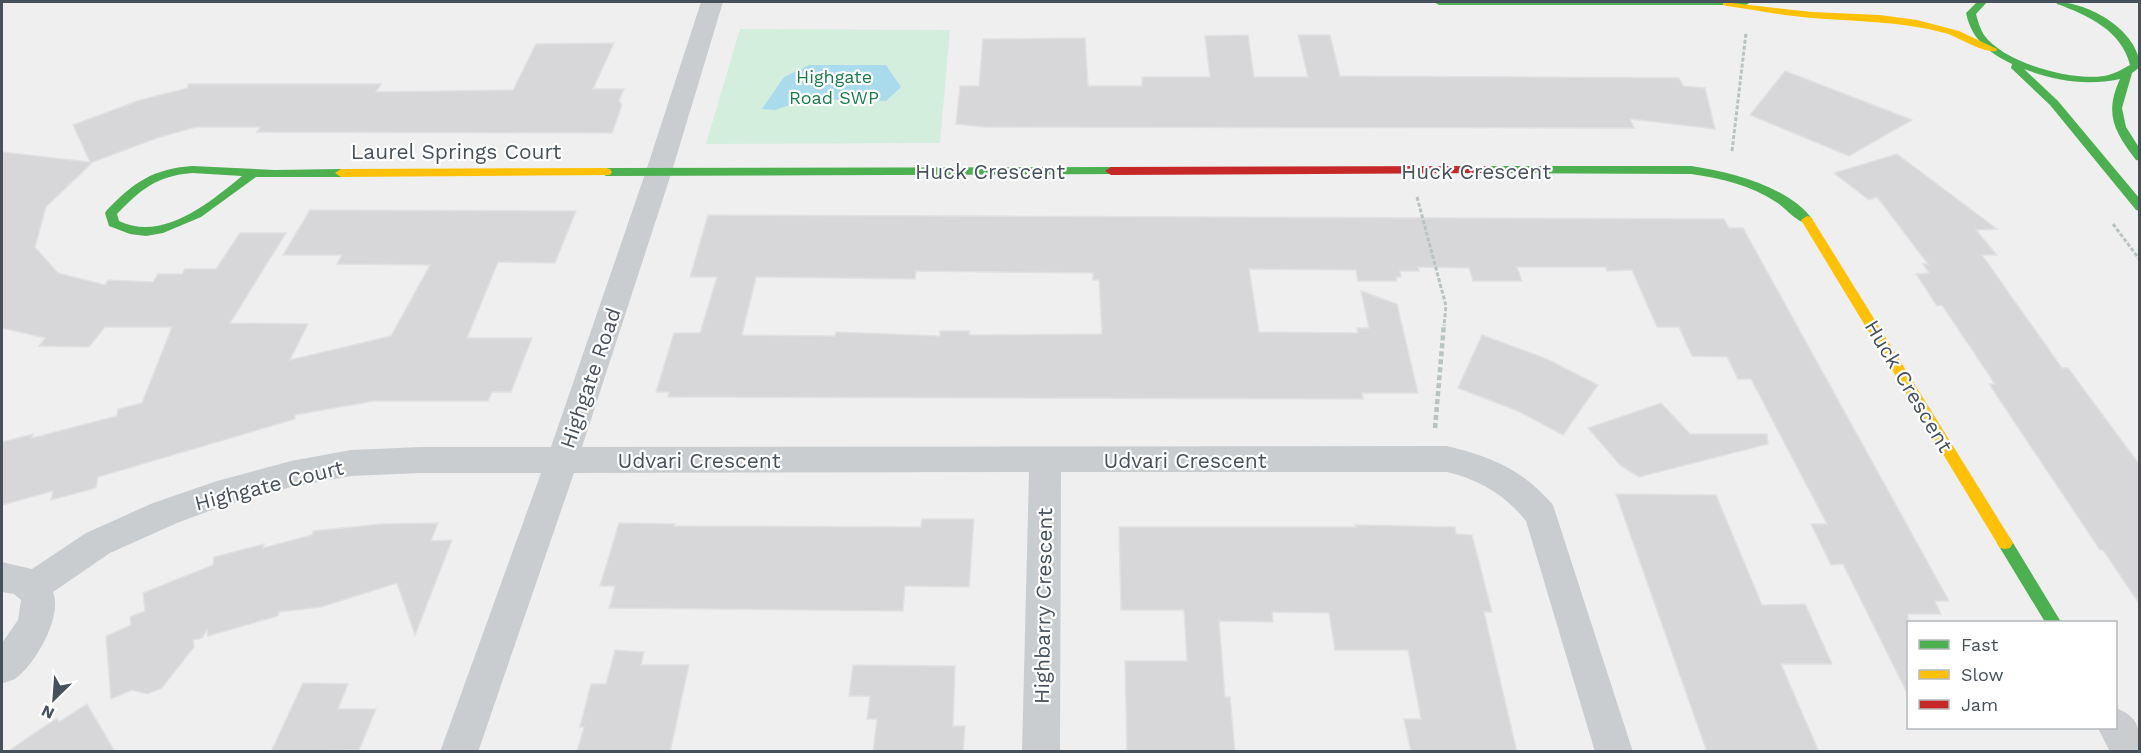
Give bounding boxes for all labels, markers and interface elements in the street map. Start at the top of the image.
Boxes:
park label: Highgate Road SWP [789,66,879,108]
street label: Laurel Springs Court [351,139,561,164]
street label: Huck Crescent [915,159,1065,184]
street label: Huck Crescent [1401,159,1551,184]
street label: Highgate Road [554,304,626,452]
street label: Huck Crescent [1860,315,1958,457]
street label: Udvari Crescent [617,448,781,473]
street label: Udvari Crescent [1103,448,1267,473]
street label: Highgate Court [192,454,346,516]
street label: Highbarry Crescent [1029,508,1057,704]
legend [1907,621,2117,729]
text: Fast [1961,634,1999,655]
text: Slow [1961,664,2004,685]
north arrow [24,669,84,729]
text: Jam [1961,694,1998,715]
text: N [38,701,57,723]

